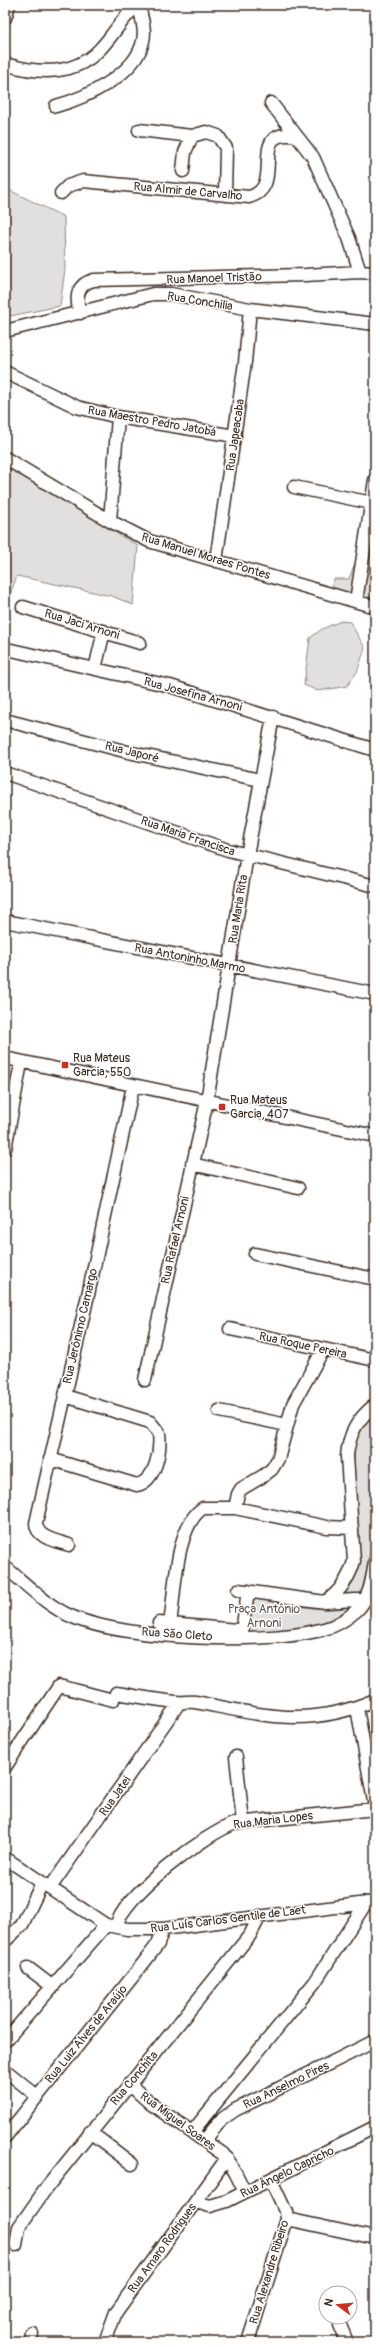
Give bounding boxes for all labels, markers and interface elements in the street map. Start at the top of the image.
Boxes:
street label: Rua Almir de Carvalho [133,179,244,204]
street label: Rua Manoel Tristão [166,269,263,288]
street label: Rua Conchilia [166,289,234,314]
street label: Rua Japeacaba [223,398,248,472]
street label: Rua Maestro Pedro Jatobá [87,403,218,440]
street label: Rua Manuel Moraes Pontes [140,530,273,583]
street label: Rua Jaci Arnoni [43,606,121,643]
street label: Rua Josefina Arnoni [142,674,244,715]
street label: Rua Japoré [103,739,161,766]
street label: Rua Maria Francisca [139,813,237,860]
street label: Rua Maria Rita [226,873,251,945]
street label: Rua Antoninho Marmo [133,940,247,977]
place label: Rua Mateus Garcia, 550 [73,1051,131,1080]
marker: Rua Mateus Garcia, 550 [60,1060,70,1070]
place label: Rua Mateus Garcia, 407 [230,1093,289,1122]
marker: Rua Mateus Garcia, 407 [217,1102,227,1112]
street label: Rua Rafael Arnoni [158,1195,193,1285]
street label: Rua Jerônimo Camargo [60,1266,101,1385]
street label: Rua Roque Pereira [258,1329,349,1362]
park label: Praça Antônio Arnoni [228,1602,300,1631]
street label: Rua São Cleto [141,1625,213,1644]
street label: Rua Jatei [96,1774,134,1819]
street label: Rua Maria Lopes [232,1808,314,1833]
street label: Rua Luís Carlos Gentile de Laet [150,1903,307,1936]
street label: Rua Luiz Alves de Araújo [42,1982,131,2087]
street label: Rua Conchita [107,2048,162,2108]
street label: Rua Anselmo Pires [241,2058,332,2113]
street label: Rua Miguel Soares [137,2089,219,2154]
street label: Rua Ângelo Capricho [238,2142,337,2202]
street label: Rua Amaro Rodrigues [125,2200,200,2296]
street label: Rua Alexandre Ribeiro [247,2218,293,2326]
north arrow [318,2285,358,2325]
text: N [322,2296,336,2308]

